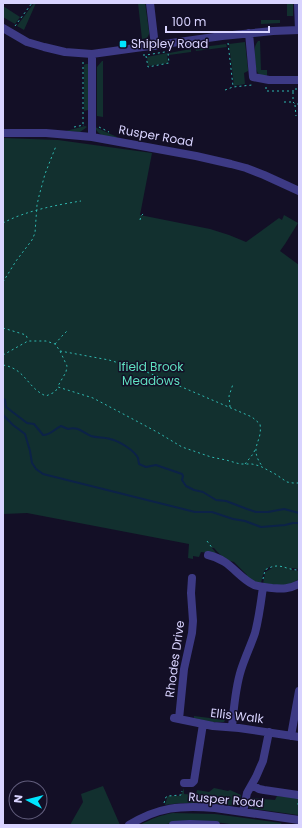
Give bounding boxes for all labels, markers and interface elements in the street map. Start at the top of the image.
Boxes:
scale bar [166,8,269,34]
text: 100 m [172,13,206,30]
place label: Shipley Road [131,35,208,52]
marker: Shipley Road [118,39,128,49]
street label: Rusper Road [117,121,195,150]
park label: Ifield Brook Meadows [119,358,184,389]
street label: Rhodes Drive [161,619,188,699]
street label: Ellis Walk [210,704,265,727]
north arrow [8,780,48,820]
street label: Rusper Road [188,788,264,811]
text: N [10,794,27,804]

